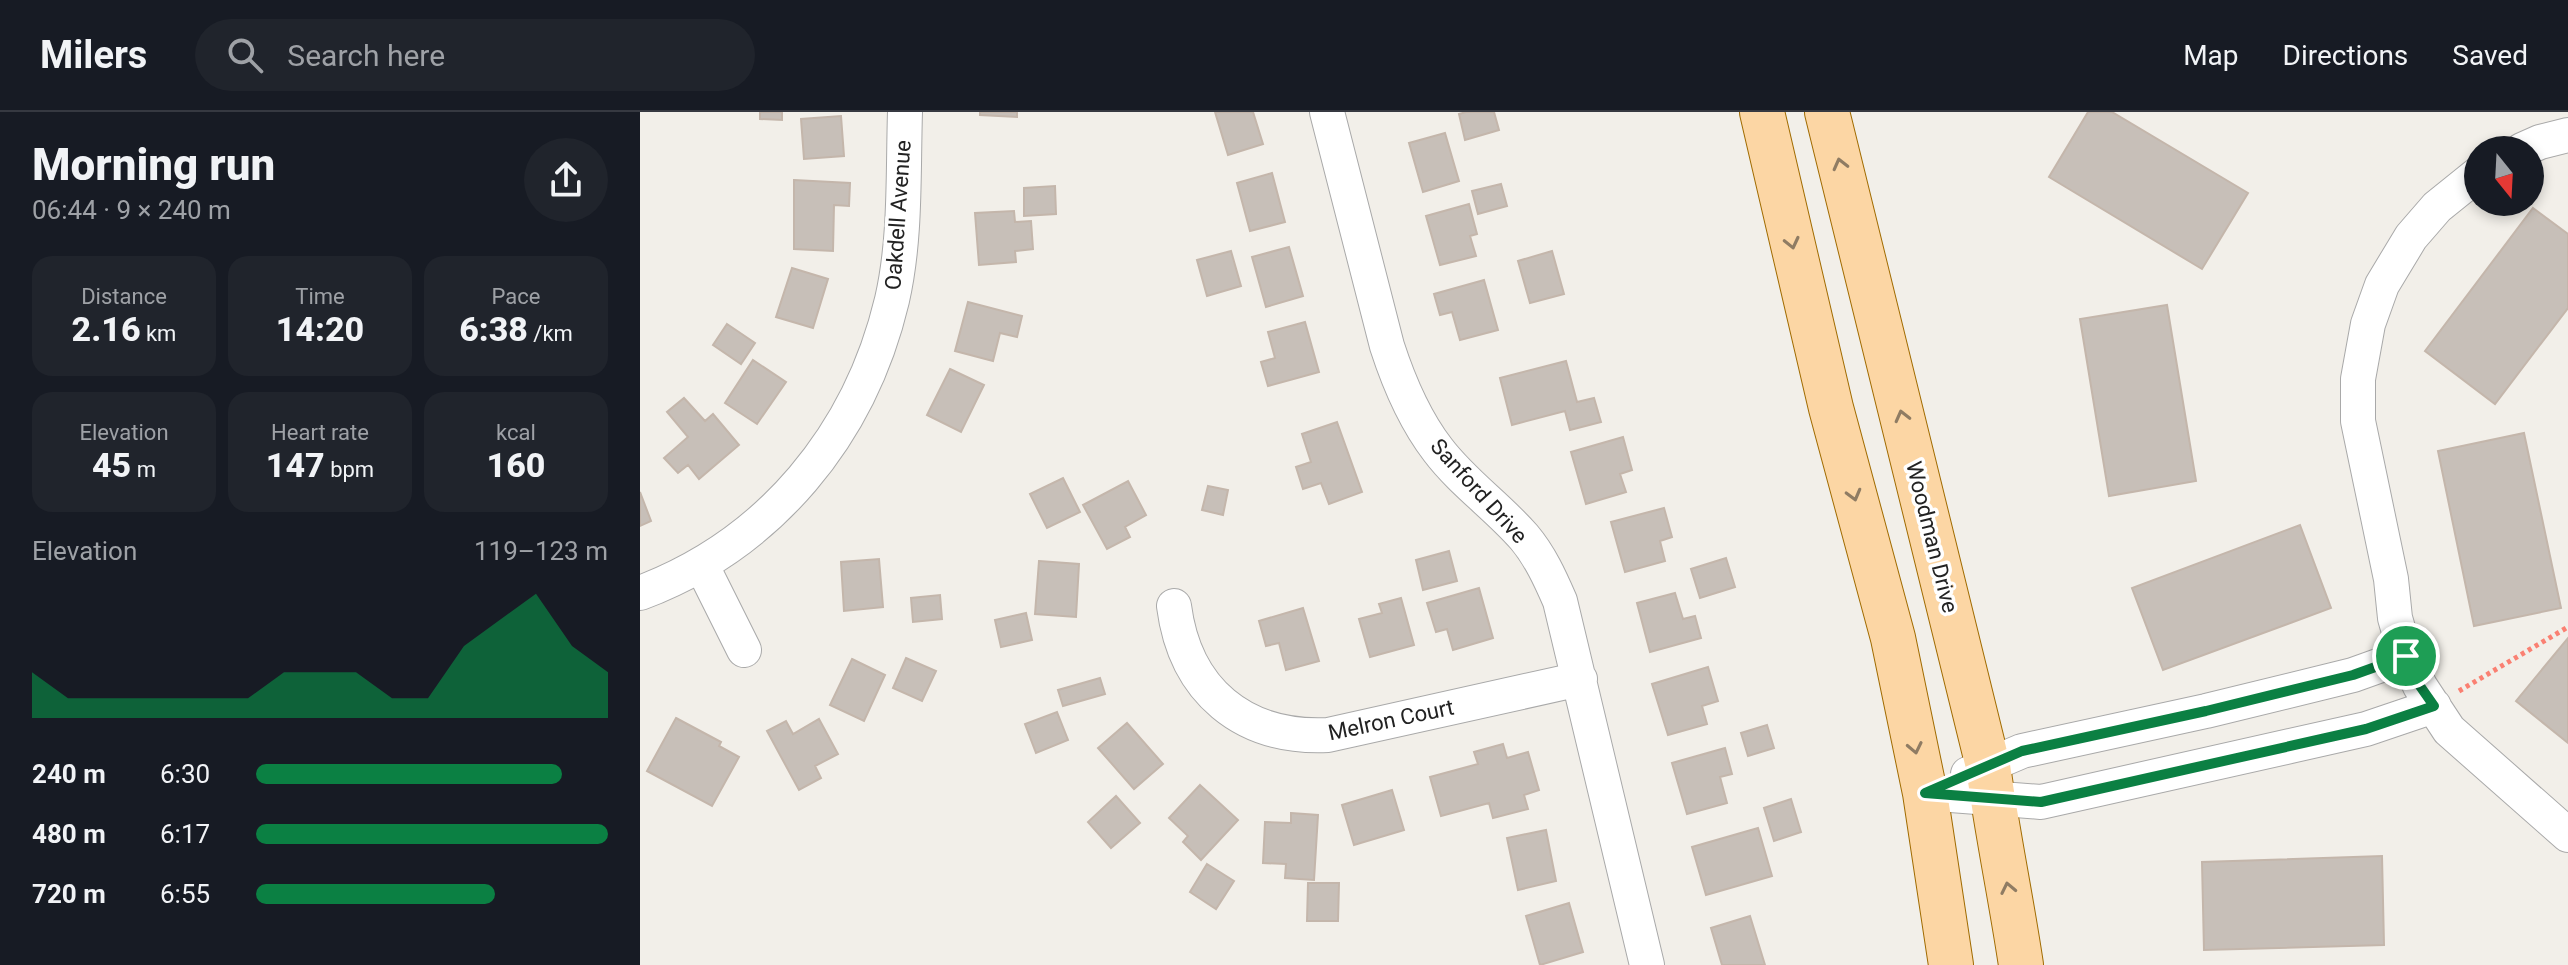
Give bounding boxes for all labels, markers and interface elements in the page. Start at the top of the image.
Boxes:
search box [195,19,755,91]
text: Milers [40,33,147,77]
icon: search [223,33,267,77]
text: Search here [287,38,445,73]
text: Map [2183,39,2239,72]
text: Directions [2283,39,2408,72]
text: Saved [2452,39,2528,72]
north arrow [2464,136,2544,216]
map controls [2464,136,2544,216]
button: share [524,138,608,222]
text: Morning run [32,139,275,191]
street label: Oakdell Avenue [880,139,916,291]
one-way arrow [1832,157,1849,171]
text: 06:44 · 9 × 240 m [32,195,231,225]
one-way arrow [1783,235,1800,249]
text: Distance [81,284,167,309]
text: Time [295,284,345,309]
text: Pace [492,284,540,309]
text: 2.16 [72,309,141,349]
text: 14:20 [276,309,364,349]
text: 6:38 [459,309,528,349]
text: km [141,321,176,346]
text: /km [528,321,573,346]
one-way arrow [1894,410,1911,424]
text: Elevation [79,420,169,445]
text: Heart rate [271,420,369,445]
text: kcal [496,420,536,445]
street label: Sanford Drive [1426,434,1532,548]
text: 45 [92,445,131,485]
text: 147 [266,445,325,485]
text: 160 [487,445,545,485]
text: m [131,457,156,482]
text: bpm [325,457,374,482]
street label: Woodman Drive [1901,459,1963,615]
one-way arrow [1845,487,1862,501]
text: Elevation [32,536,137,566]
text: 119–123 m [474,536,608,566]
pin [2372,622,2440,690]
icon: arrive [2384,634,2428,678]
street label: Melron Court [1326,694,1456,746]
one-way arrow [1906,740,1923,754]
text: 240 m [32,759,106,789]
text: 6:30 [160,759,210,789]
text: 480 m [32,819,106,849]
text: 6:17 [160,819,210,849]
text: 720 m [32,879,106,909]
text: 6:55 [160,879,210,909]
one-way arrow [2000,882,2017,895]

